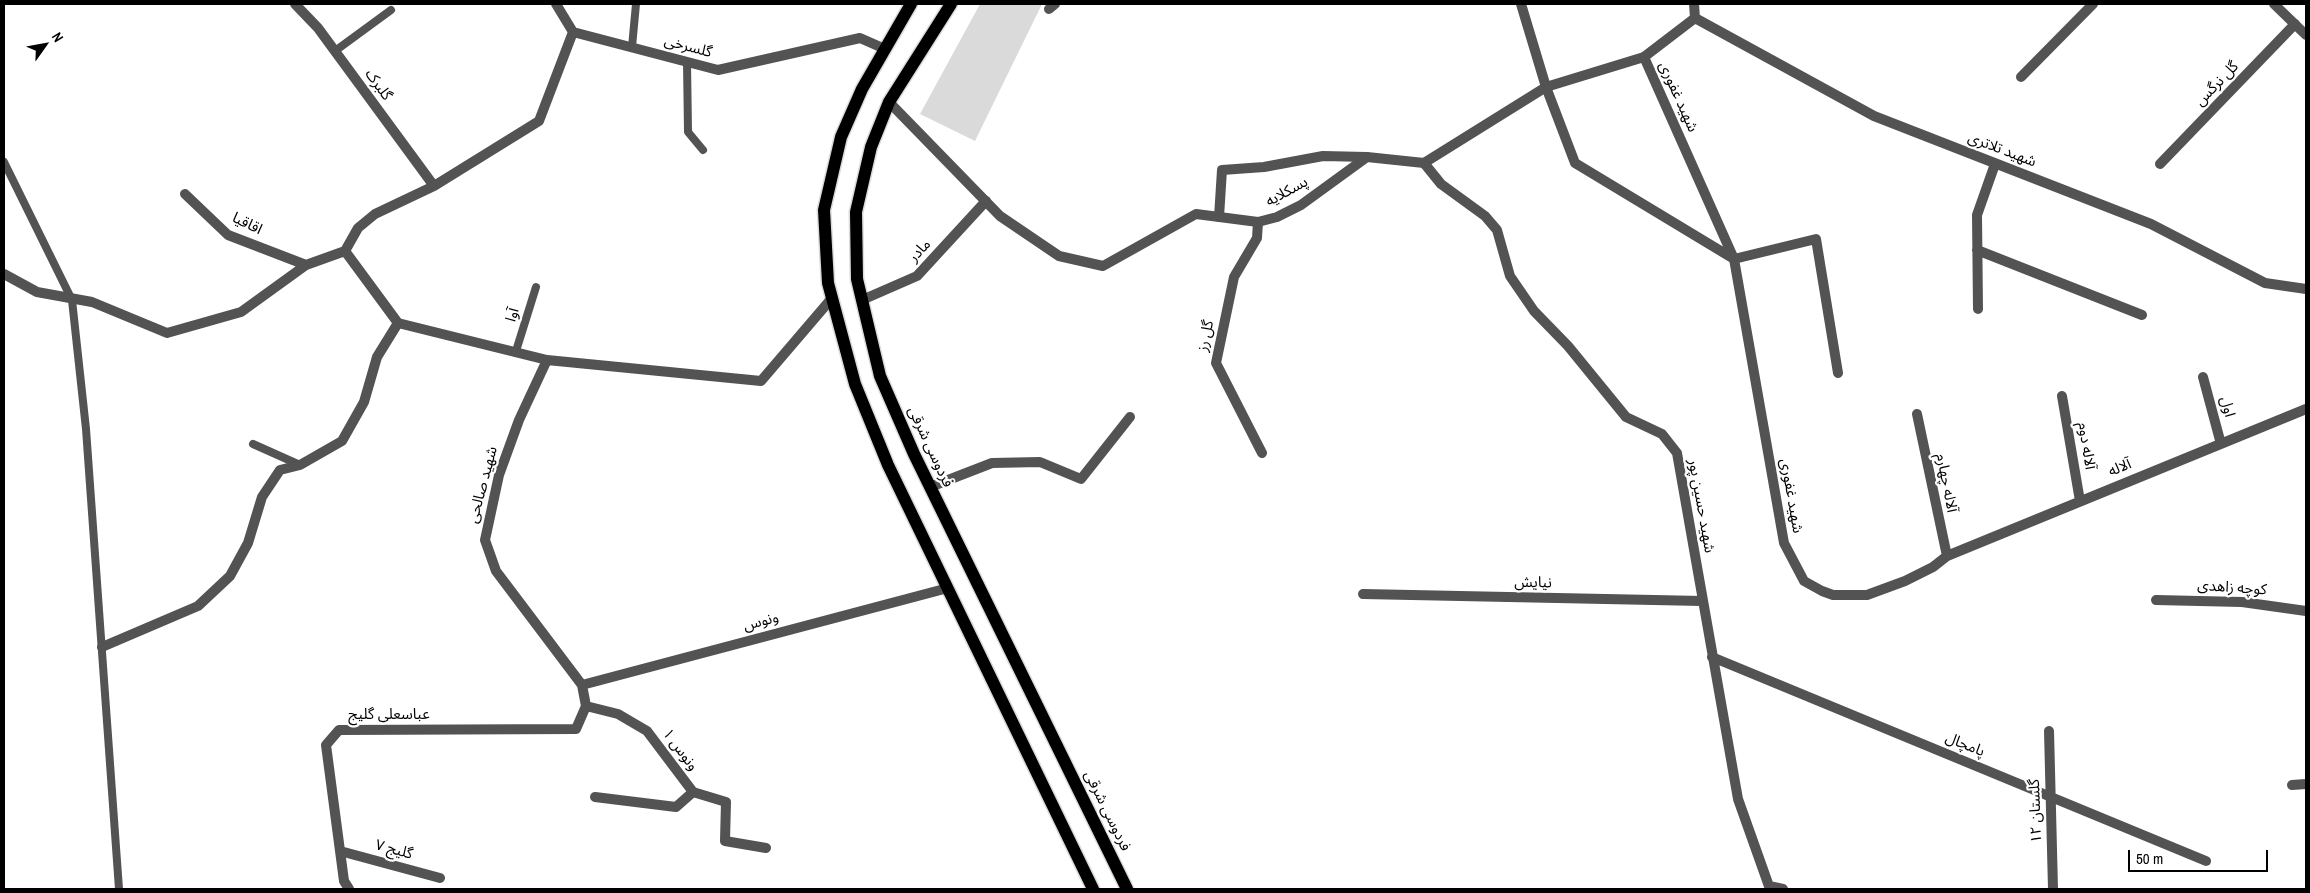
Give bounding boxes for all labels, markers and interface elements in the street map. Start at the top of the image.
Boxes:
north arrow [20,20,70,70]
text: N [48,29,68,45]
street label: گلسرخی [662,32,714,62]
street label: گل نرگس [2191,58,2243,110]
street label: شهید غفوری [1654,59,1702,135]
street label: گلبرک [361,66,395,104]
street label: شهید تلاتری [1965,129,2039,171]
street label: پسکلایه [1263,173,1311,211]
street label: اقاقیا [229,209,265,239]
street label: مادر [905,236,935,266]
street label: آوا [502,306,524,324]
street label: گل رز [1194,319,1218,353]
street label: اول [2216,395,2238,419]
street label: فردوسی شرقی [903,404,957,490]
street label: آلاله دوم [2073,421,2099,471]
street label: شهید صالحی [464,445,502,525]
street label: آلاله چهارم [1931,452,1961,514]
street label: آلاله [2106,455,2134,481]
street label: شهید غفوری [1776,457,1806,535]
street label: شهید حسین پور [1684,458,1718,554]
street label: نیایش [1514,574,1552,592]
street label: کوچه زاهدی [2197,577,2267,599]
street label: ونوس [741,609,781,635]
street label: عباسعلی گلیج [348,706,430,724]
street label: ونوس ۱ [658,725,702,775]
street label: پامچال [1943,729,1987,761]
street label: فردوسی شرقی [1080,768,1134,854]
street label: گلستان ۱۲ [2026,779,2046,843]
street label: گلیج ۷ [373,836,415,864]
scale bar [2130,840,2270,872]
text: 50 m [2136,848,2163,869]

